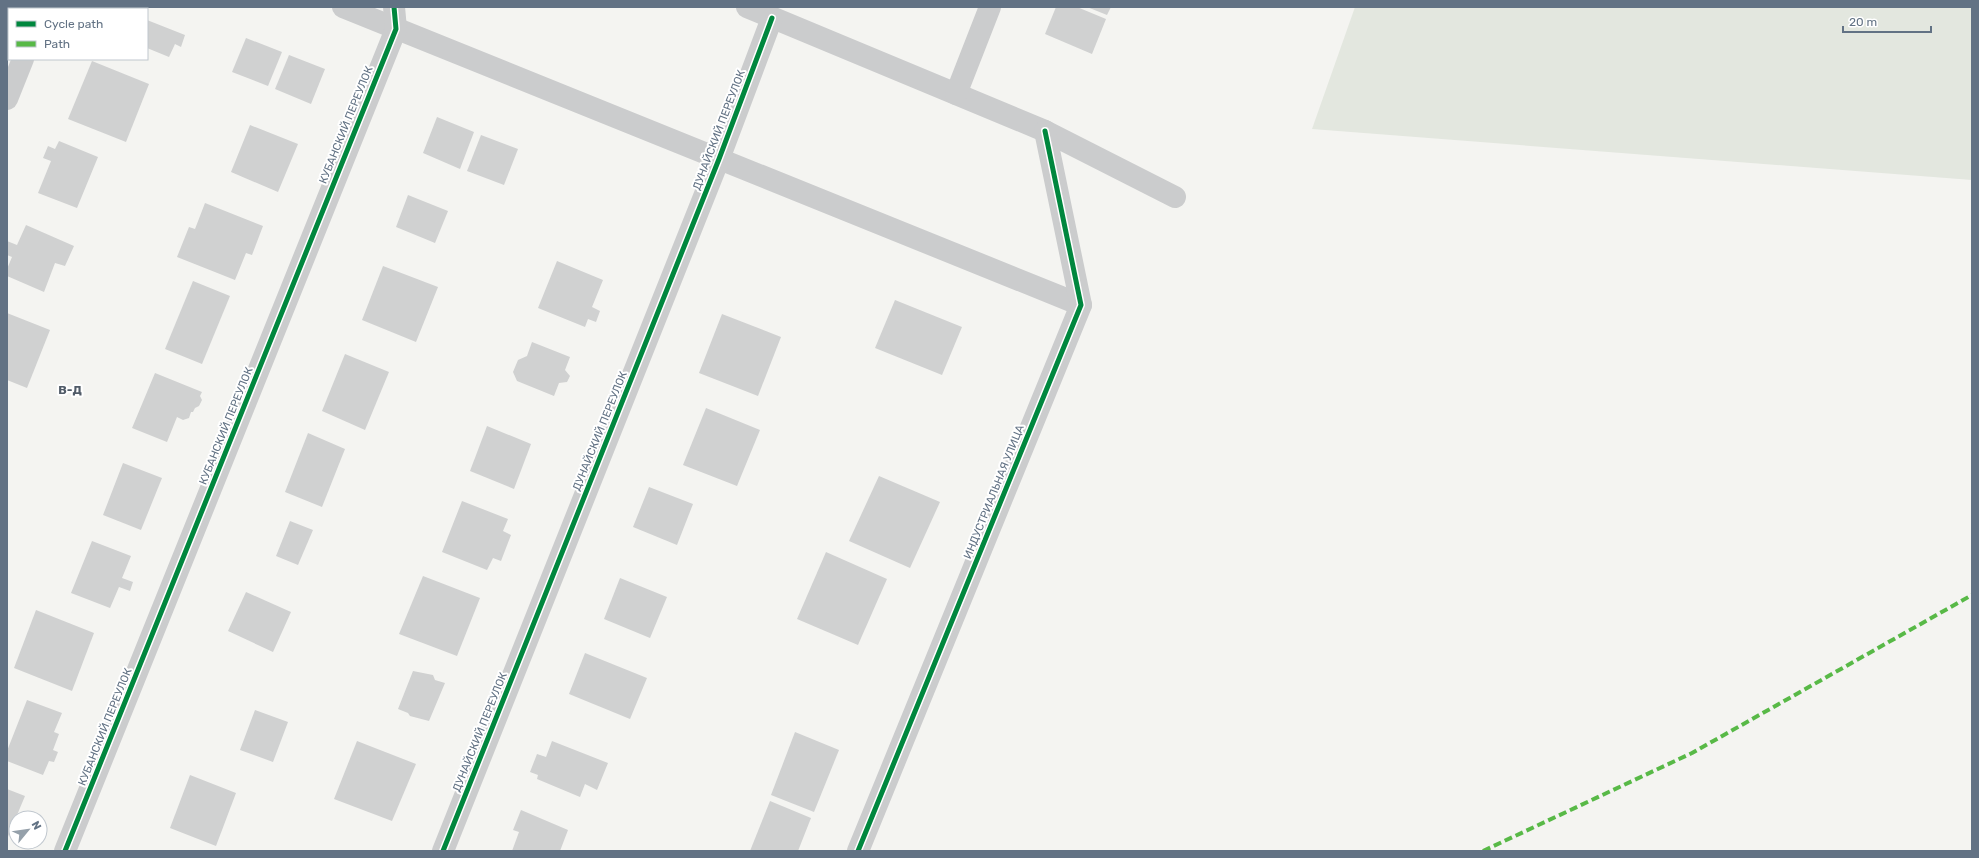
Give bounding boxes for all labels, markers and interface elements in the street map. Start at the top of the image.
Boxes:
legend [8,8,148,60]
scale bar [1843,8,1931,34]
text: 20 m [1849,15,1877,29]
text: Cycle path [44,17,103,31]
text: Path [44,37,70,51]
street label: КУБАНСКИЙ ПЕРЕУЛОК [316,64,376,186]
street label: ДУНАЙСКИЙ ПЕРЕУЛОК [690,68,748,192]
street label: КУБАНСКИЙ ПЕРЕУЛОК [196,365,256,487]
street label: ДУНАЙСКИЙ ПЕРЕУЛОК [570,369,630,493]
district label: В-Д [58,383,82,397]
street label: ИНДУСТРИАЛЬНАЯ УЛИЦА [961,422,1027,561]
street label: КУБАНСКИЙ ПЕРЕУЛОК [75,666,135,788]
street label: ДУНАЙСКИЙ ПЕРЕУЛОК [450,670,510,794]
north arrow [8,810,48,850]
text: N [29,819,44,832]

